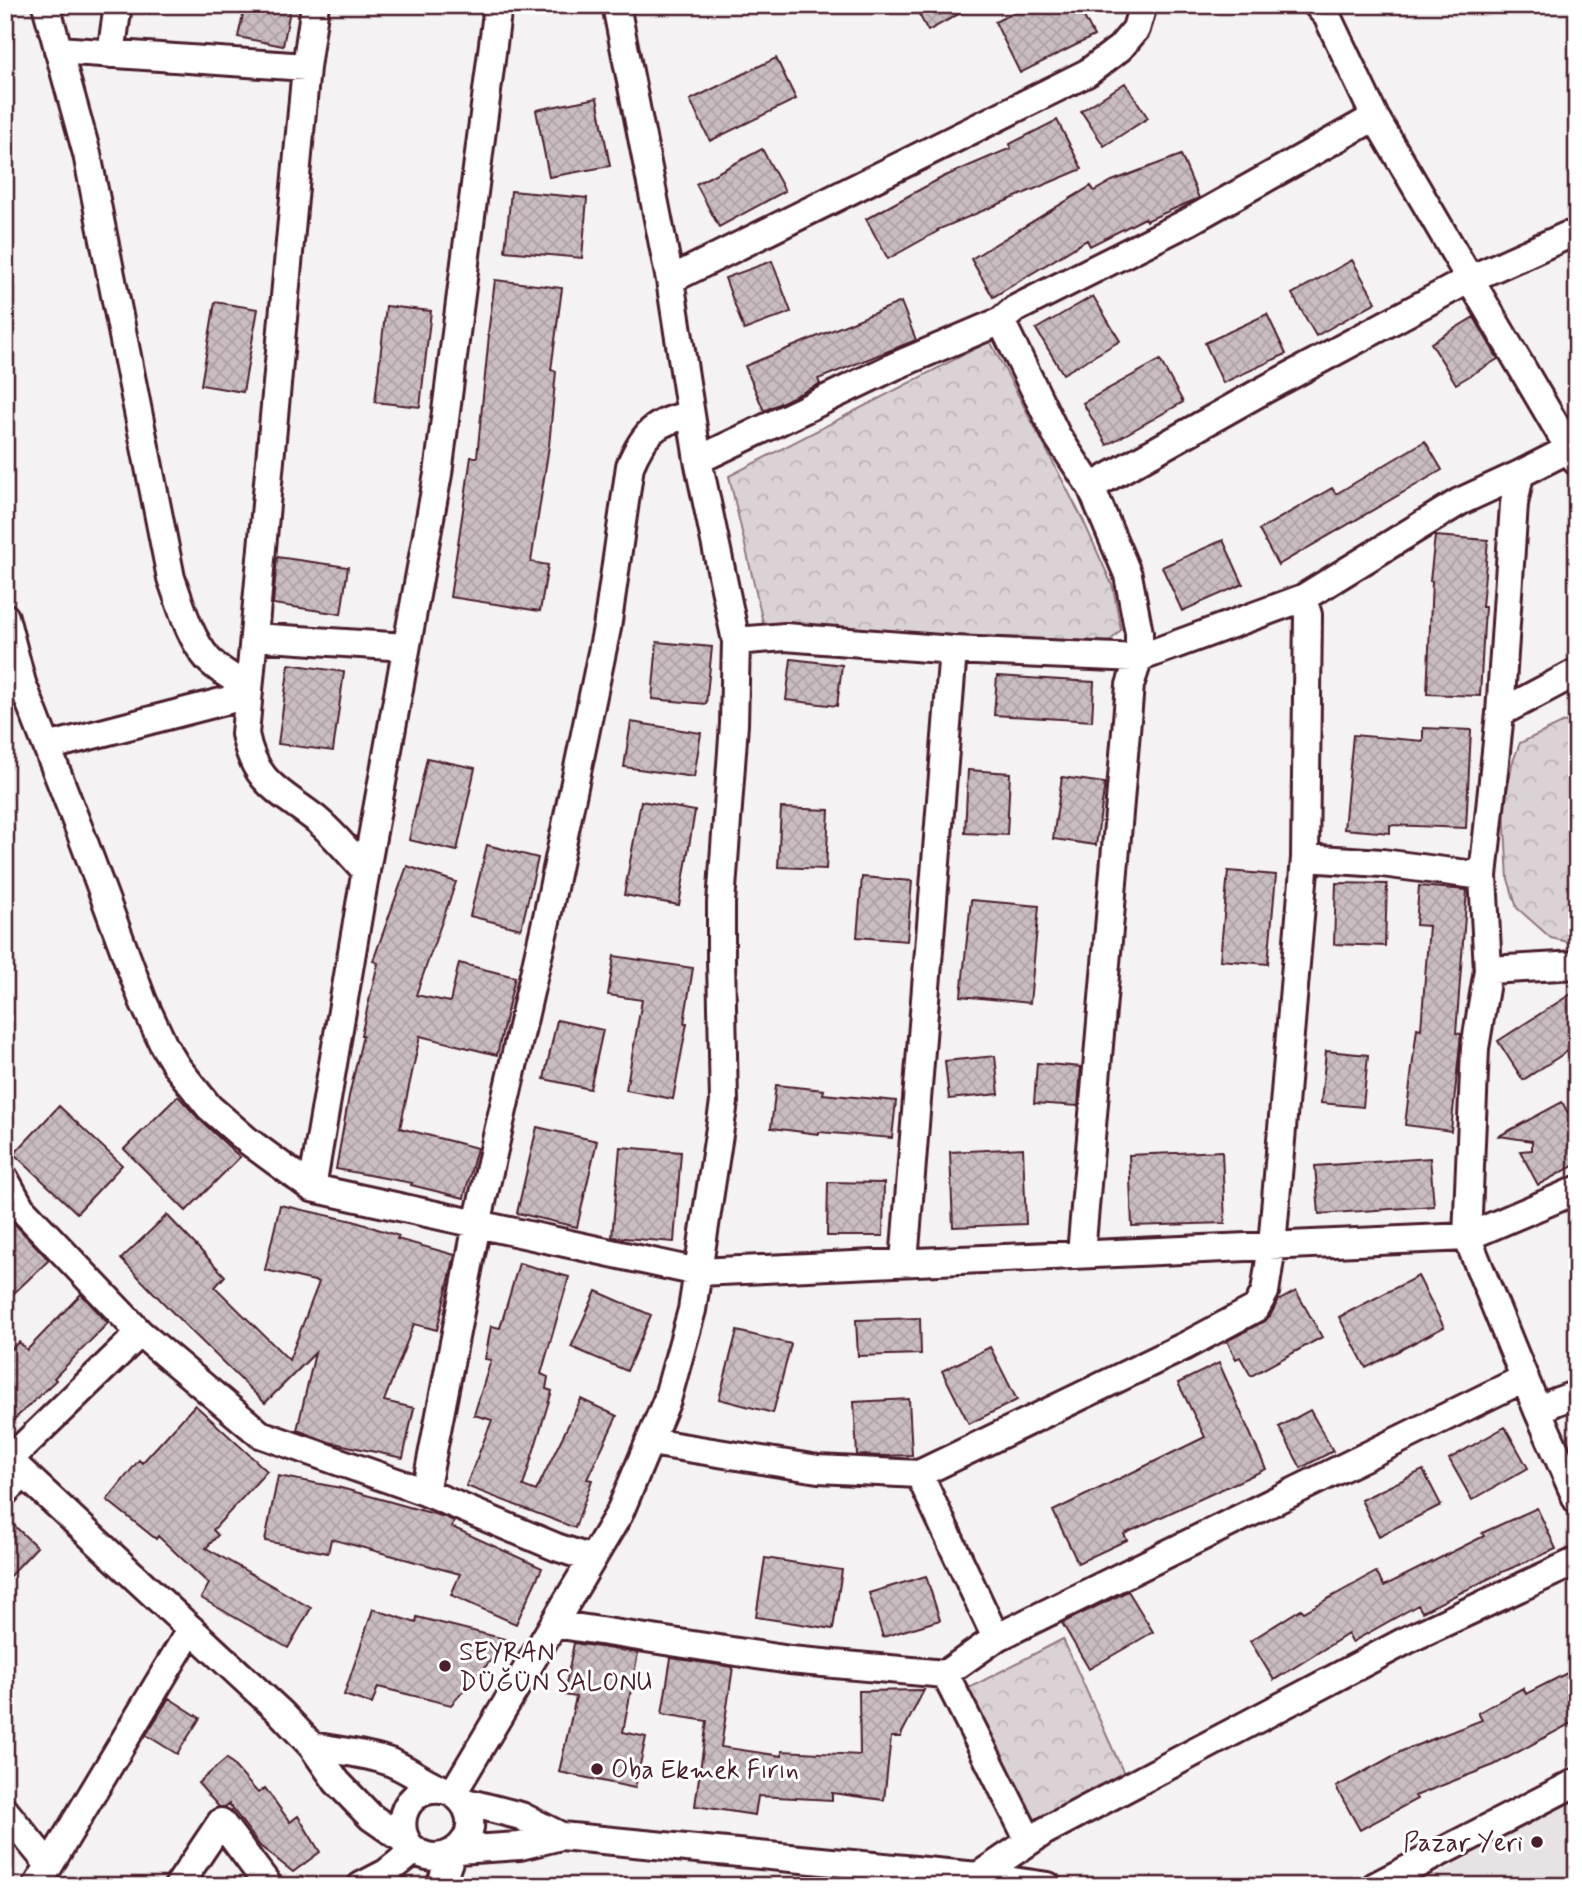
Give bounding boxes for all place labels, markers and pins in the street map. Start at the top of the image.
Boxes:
place label: SEYRAN DÜĞÜN SALONU [459,1636,652,1700]
marker: SEYRAN DÜĞÜN SALONU [437,1658,453,1674]
place label: Oba Ekmek Fırın [611,1754,799,1788]
marker: Oba Ekmek Fırın [589,1761,605,1777]
place label: Pazar Yeri [1403,1827,1523,1861]
marker: Pazar Yeri [1529,1834,1545,1850]

